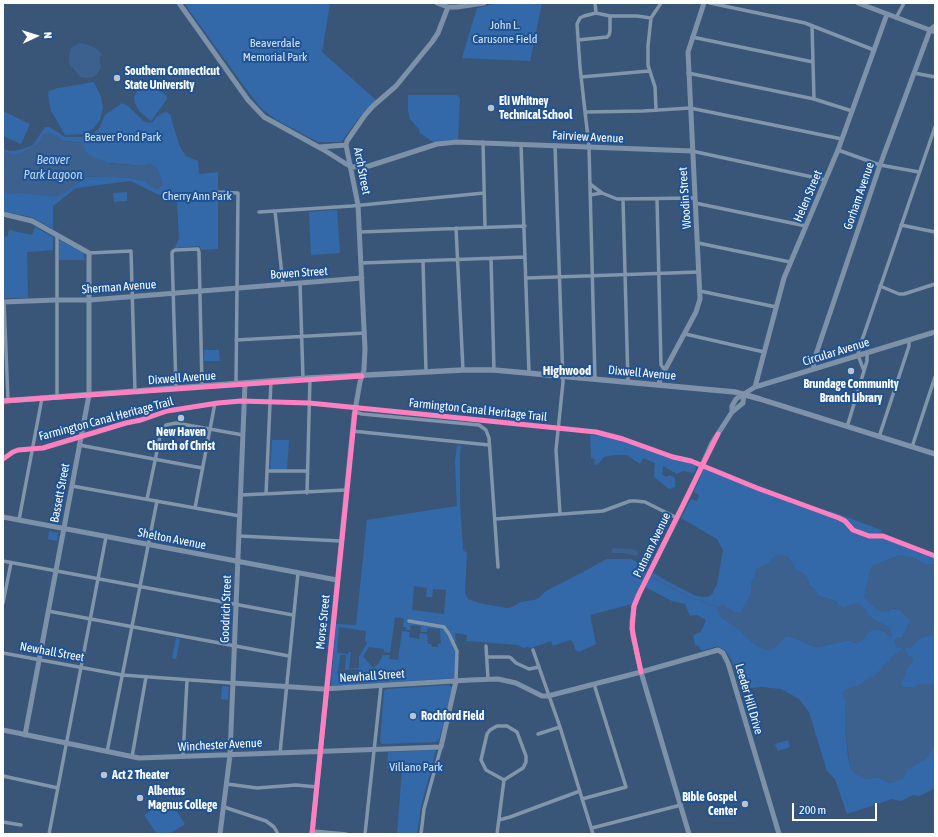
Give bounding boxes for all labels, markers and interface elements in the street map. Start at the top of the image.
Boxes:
north arrow [16,16,56,56]
park label: John L. Carusone Field [473,18,537,46]
text: N [42,32,54,39]
park label: Beaverdale Memorial Park [243,36,307,64]
place label: Southern Connecticut State University [125,64,220,92]
marker: Southern Connecticut State University [112,73,122,83]
place label: Eli Whitney Technical School [499,94,572,122]
marker: Eli Whitney Technical School [486,103,496,113]
street label: Fairview Avenue [552,128,624,146]
park label: Beaver Pond Park [85,130,161,144]
street label: Arch Street [350,146,374,196]
water label: Beaver Park Lagoon [23,152,83,183]
street label: Gorham Avenue [841,160,877,232]
street label: Woodin Street [676,167,694,229]
street label: Helen Street [791,168,825,224]
park label: Cherry Ann Park [162,189,232,203]
street label: Bowen Street [270,264,328,282]
street label: Sherman Avenue [81,277,157,297]
street label: Circular Avenue [801,335,871,369]
district label: Highwood [543,363,591,379]
street label: Dixwell Avenue [607,363,677,383]
marker: Brundage Community Branch Library [846,366,856,376]
street label: Dixwell Avenue [148,368,216,388]
place label: Brundage Community Branch Library [803,377,899,405]
street label: Farmington Canal Heritage Trail [37,394,175,444]
street label: Farmington Canal Heritage Trail [408,396,548,424]
marker: New Haven Church of Christ [176,413,186,423]
place label: New Haven Church of Christ [147,425,215,453]
street label: Bassett Street [47,462,73,524]
street label: Putnam Avenue [630,510,674,580]
street label: Shelton Avenue [137,525,207,553]
street label: Goodrich Street [218,575,234,643]
street label: Morse Street [313,594,333,650]
street label: Newhall Street [19,639,85,665]
street label: Leeder Hill Drive [732,662,766,736]
street label: Newhall Street [339,667,405,685]
place label: Rochford Field [421,709,485,723]
marker: Rochford Field [408,711,418,721]
street label: Winchester Avenue [177,736,263,754]
park label: Villano Park [389,760,443,774]
place label: Act 2 Theater [112,768,169,782]
marker: Act 2 Theater [99,770,109,780]
place label: Albertus Magnus College [148,784,217,812]
place label: Bible Gospel Center [682,790,737,818]
marker: Albertus Magnus College [135,793,145,803]
scale bar [794,795,879,821]
marker: Bible Gospel Center [740,799,750,809]
text: 200 m [799,803,826,817]

